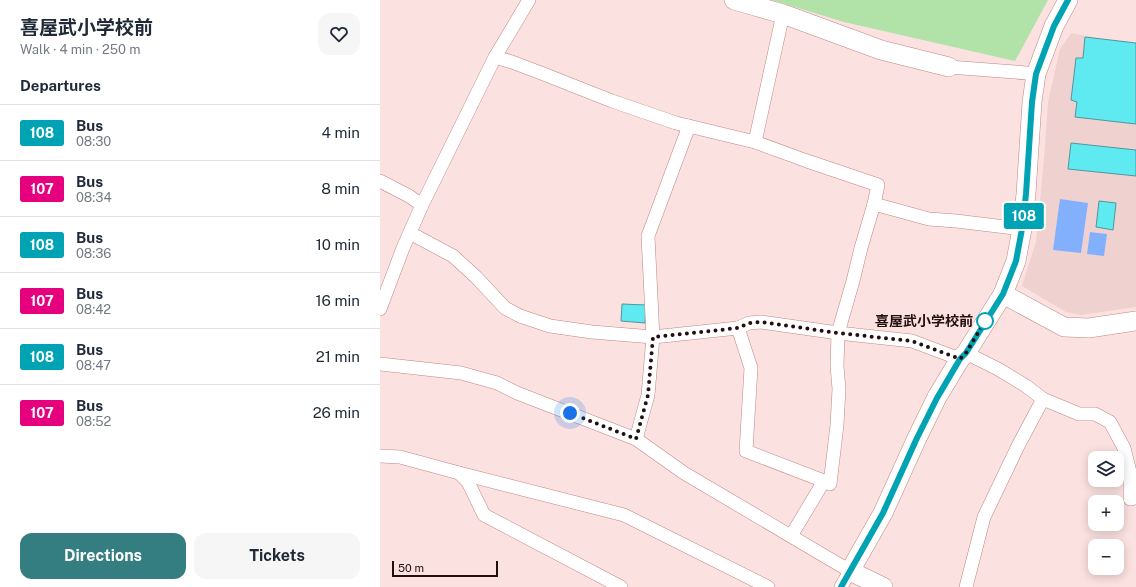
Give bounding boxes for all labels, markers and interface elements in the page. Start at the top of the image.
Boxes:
button: heart [318,13,360,55]
text: 喜屋武小学校前 [20,16,153,38]
text: Walk · 4 min · 250 m [20,42,140,57]
text: Departures [20,77,101,94]
text: Bus [76,117,103,134]
text: 4 min [321,124,360,141]
text: 108 [30,125,54,141]
text: 08:30 [76,134,111,149]
text: Bus [76,173,103,190]
text: 8 min [321,180,360,197]
text: 107 [30,181,54,197]
text: 08:34 [76,190,112,205]
line badge: 108 [1001,203,1047,229]
text: 108 [1012,208,1036,224]
text: Bus [76,229,103,246]
text: 10 min [316,236,360,253]
text: 108 [30,237,54,253]
text: 08:36 [76,246,111,261]
text: Bus [76,285,103,302]
text: 16 min [315,292,360,309]
text: 107 [30,293,54,309]
text: 08:42 [76,302,111,317]
marker: 喜屋武小学校前 [976,312,994,330]
place label: 喜屋武小学校前 [875,313,973,329]
text: Bus [76,341,103,358]
text: 21 min [316,348,360,365]
text: 108 [30,349,54,365]
text: 08:47 [76,358,111,373]
text: Bus [76,397,103,414]
your location [560,403,580,423]
text: 26 min [313,404,360,421]
text: 107 [30,405,54,421]
text: 08:52 [76,414,111,429]
map controls [1088,451,1124,575]
button: layers [1088,451,1124,487]
button: + [1088,495,1124,531]
button: Directions [20,533,186,579]
button: Tickets [194,533,360,579]
button: − [1088,539,1124,575]
scale bar [392,559,498,578]
text: 50 m [398,562,424,574]

